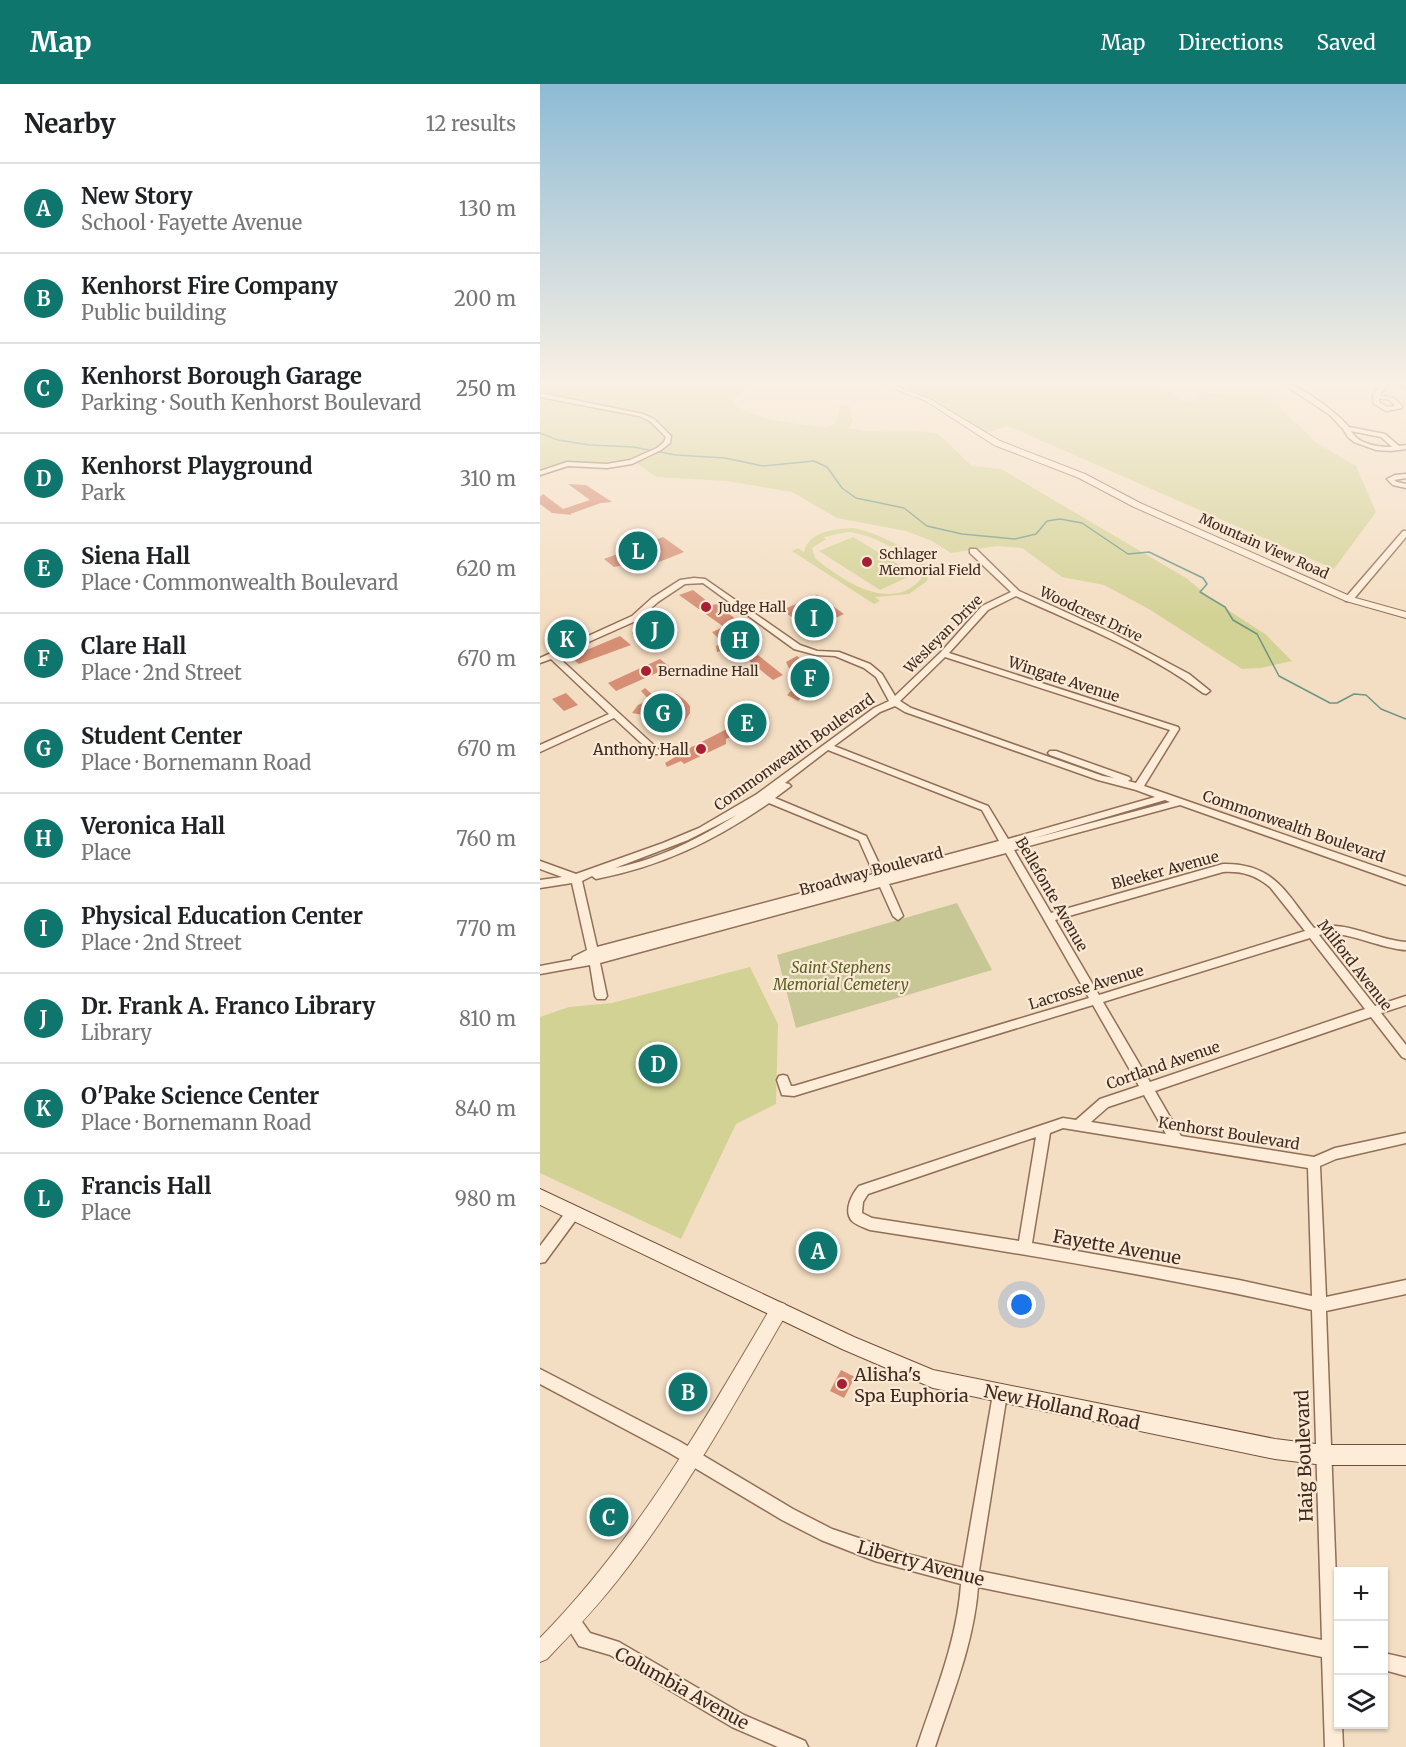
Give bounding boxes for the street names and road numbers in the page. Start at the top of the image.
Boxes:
street label: Mountain View Road [1196,509,1332,583]
street label: Woodcrest Drive [1036,582,1145,646]
street label: Wesleyan Drive [899,591,986,678]
street label: Wingate Avenue [1005,652,1122,706]
street label: Commonwealth Boulevard [710,689,878,815]
street label: Commonwealth Boulevard [1200,786,1388,866]
street label: Bellefonte Avenue [1012,833,1093,955]
street label: Broadway Boulevard [797,843,945,899]
street label: Bleeker Avenue [1109,846,1221,893]
street label: Milford Avenue [1314,916,1396,1014]
street label: Lacrosse Avenue [1026,960,1146,1014]
street label: Cortland Avenue [1104,1037,1222,1093]
street label: Kenhorst Boulevard [1157,1112,1301,1154]
street label: Fayette Avenue [1051,1224,1183,1270]
street label: New Holland Road [982,1379,1142,1435]
street label: Haig Boulevard [1290,1389,1318,1522]
street label: Liberty Avenue [855,1535,987,1591]
street label: Columbia Avenue [611,1642,753,1734]

